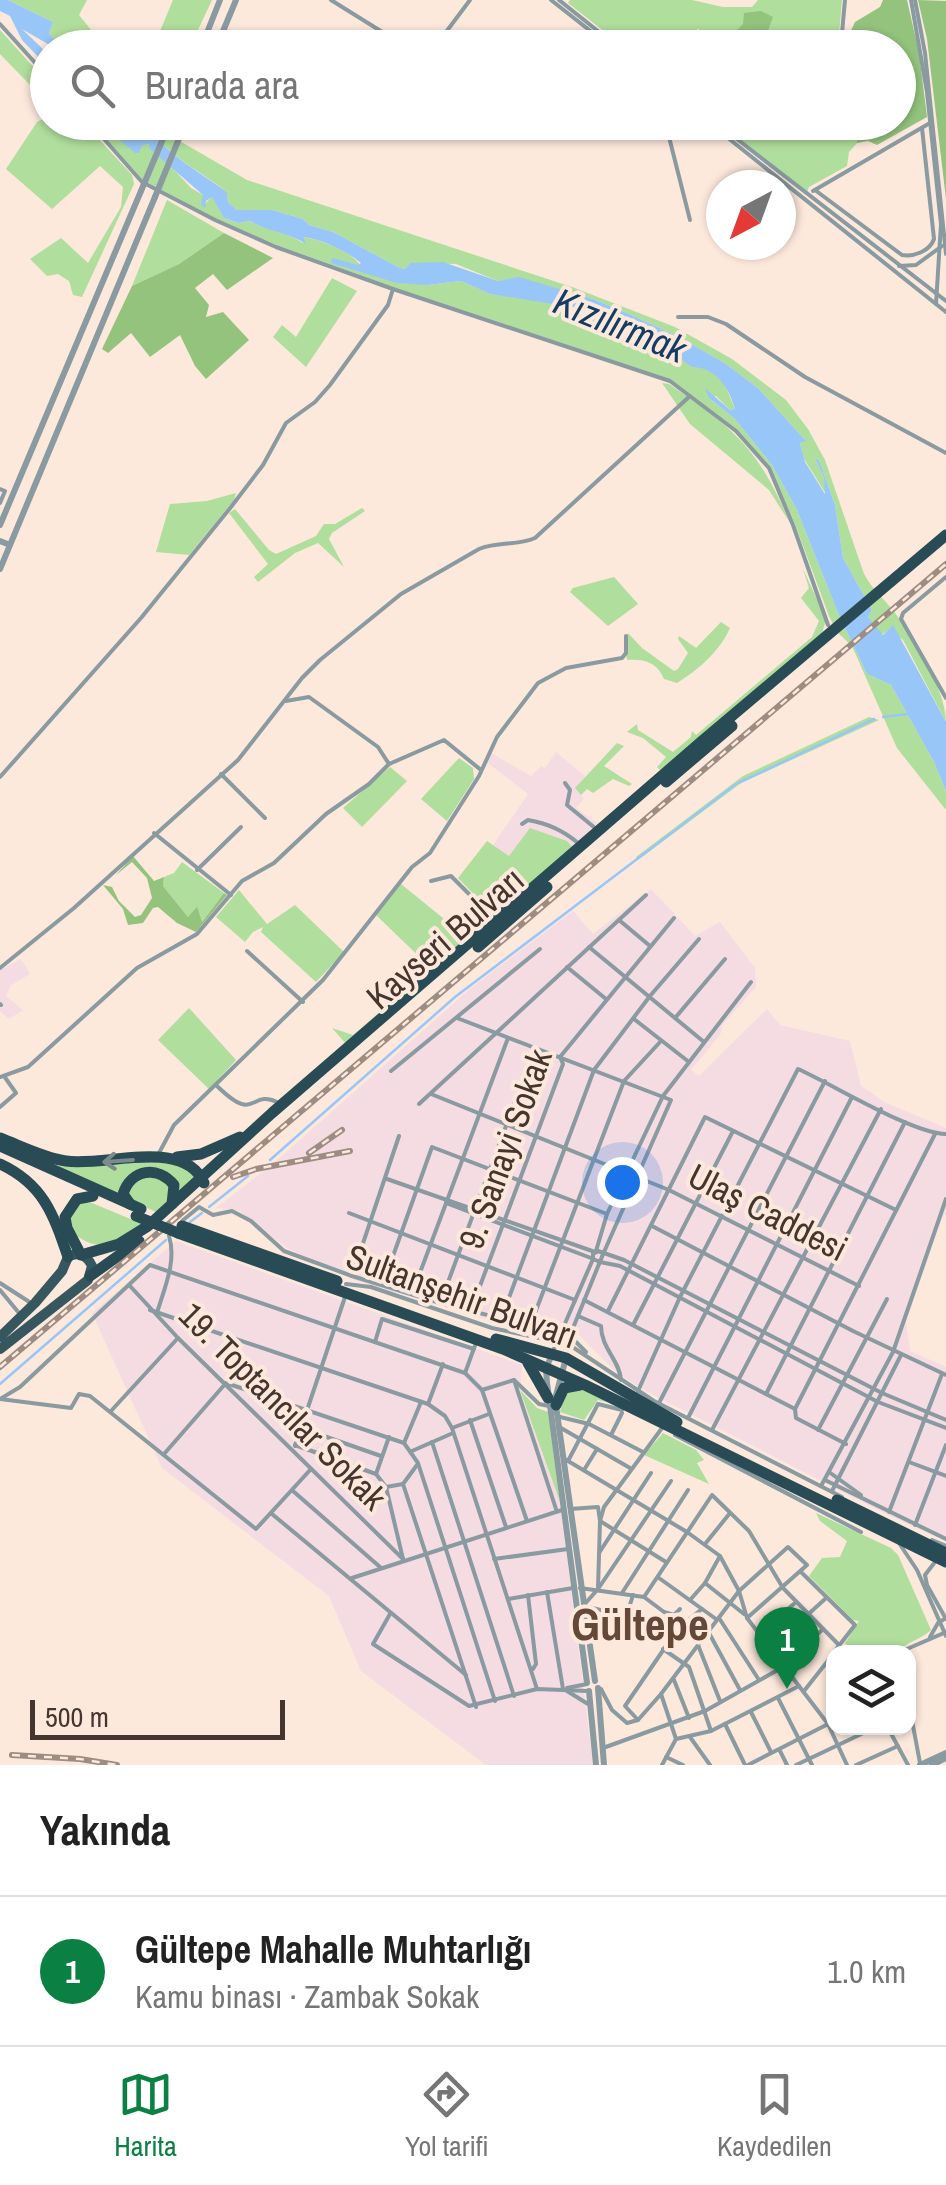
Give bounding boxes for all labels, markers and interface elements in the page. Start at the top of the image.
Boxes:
search box [30,30,916,140]
icon: search [65,58,120,113]
text: Burada ara [145,60,299,111]
north arrow [706,170,796,260]
water label: Kızılırmak [546,275,695,375]
street label: Kayseri Bulvarı [356,856,534,1020]
street label: 9. Sanayi Sokak [447,1042,563,1255]
one-way arrow [102,1151,135,1170]
street label: Ulaş Caddesi [681,1152,855,1272]
your location [597,1157,648,1208]
street label: Sultanşehir Bulvarı [340,1232,584,1360]
street label: 19. Toptancılar Sokak [169,1292,397,1520]
district label: Gültepe [571,1593,709,1654]
pin: 1 [754,1606,820,1689]
map controls [826,1645,916,1735]
button: layers [826,1645,916,1735]
scale bar [30,1695,285,1740]
text: 500 m [45,1698,109,1736]
text: Yakında [40,1802,170,1858]
text: Gültepe Mahalle Muhtarlığı [135,1924,532,1975]
text: 1 [65,1950,80,1993]
text: 1.0 km [827,1950,906,1993]
text: Kamu binası · Zambak Sokak [135,1975,479,2018]
tab: Harita [114,2067,177,2165]
tab: Yol tarifi [405,2067,489,2165]
tab: Kaydedilen [717,2067,832,2165]

